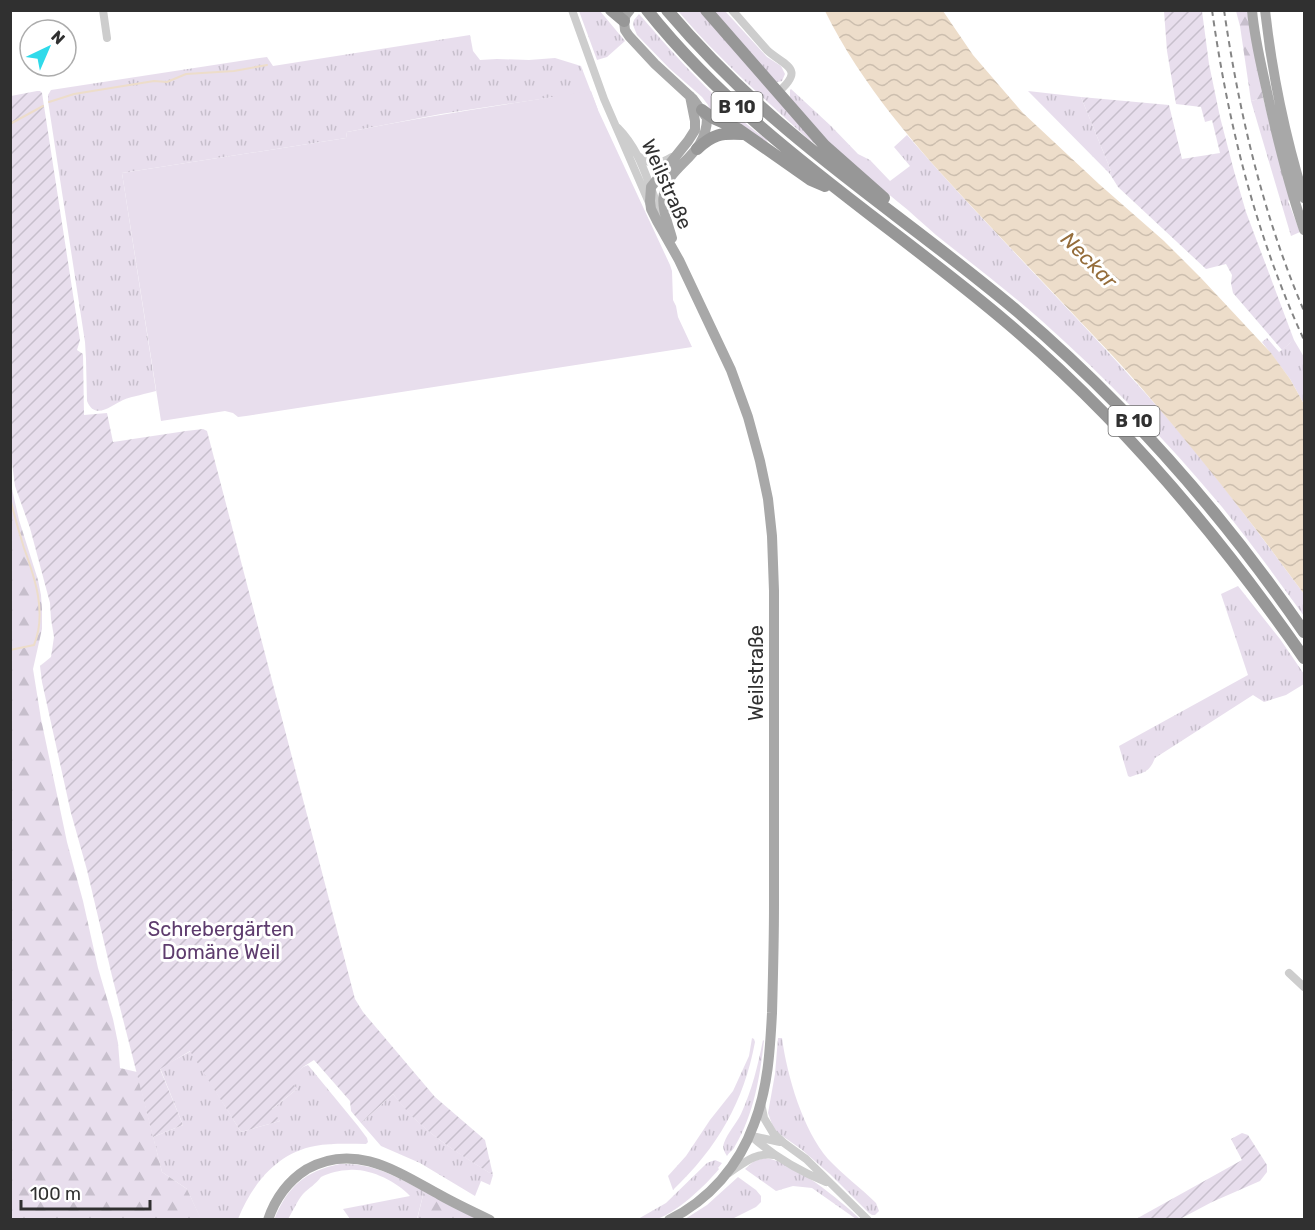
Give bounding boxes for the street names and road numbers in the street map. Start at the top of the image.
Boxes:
road number: B 10 [712,92,762,122]
street label: Weilstraße [637,135,697,233]
road number: B 10 [1108,406,1160,436]
street label: Weilstraße [744,625,768,721]

